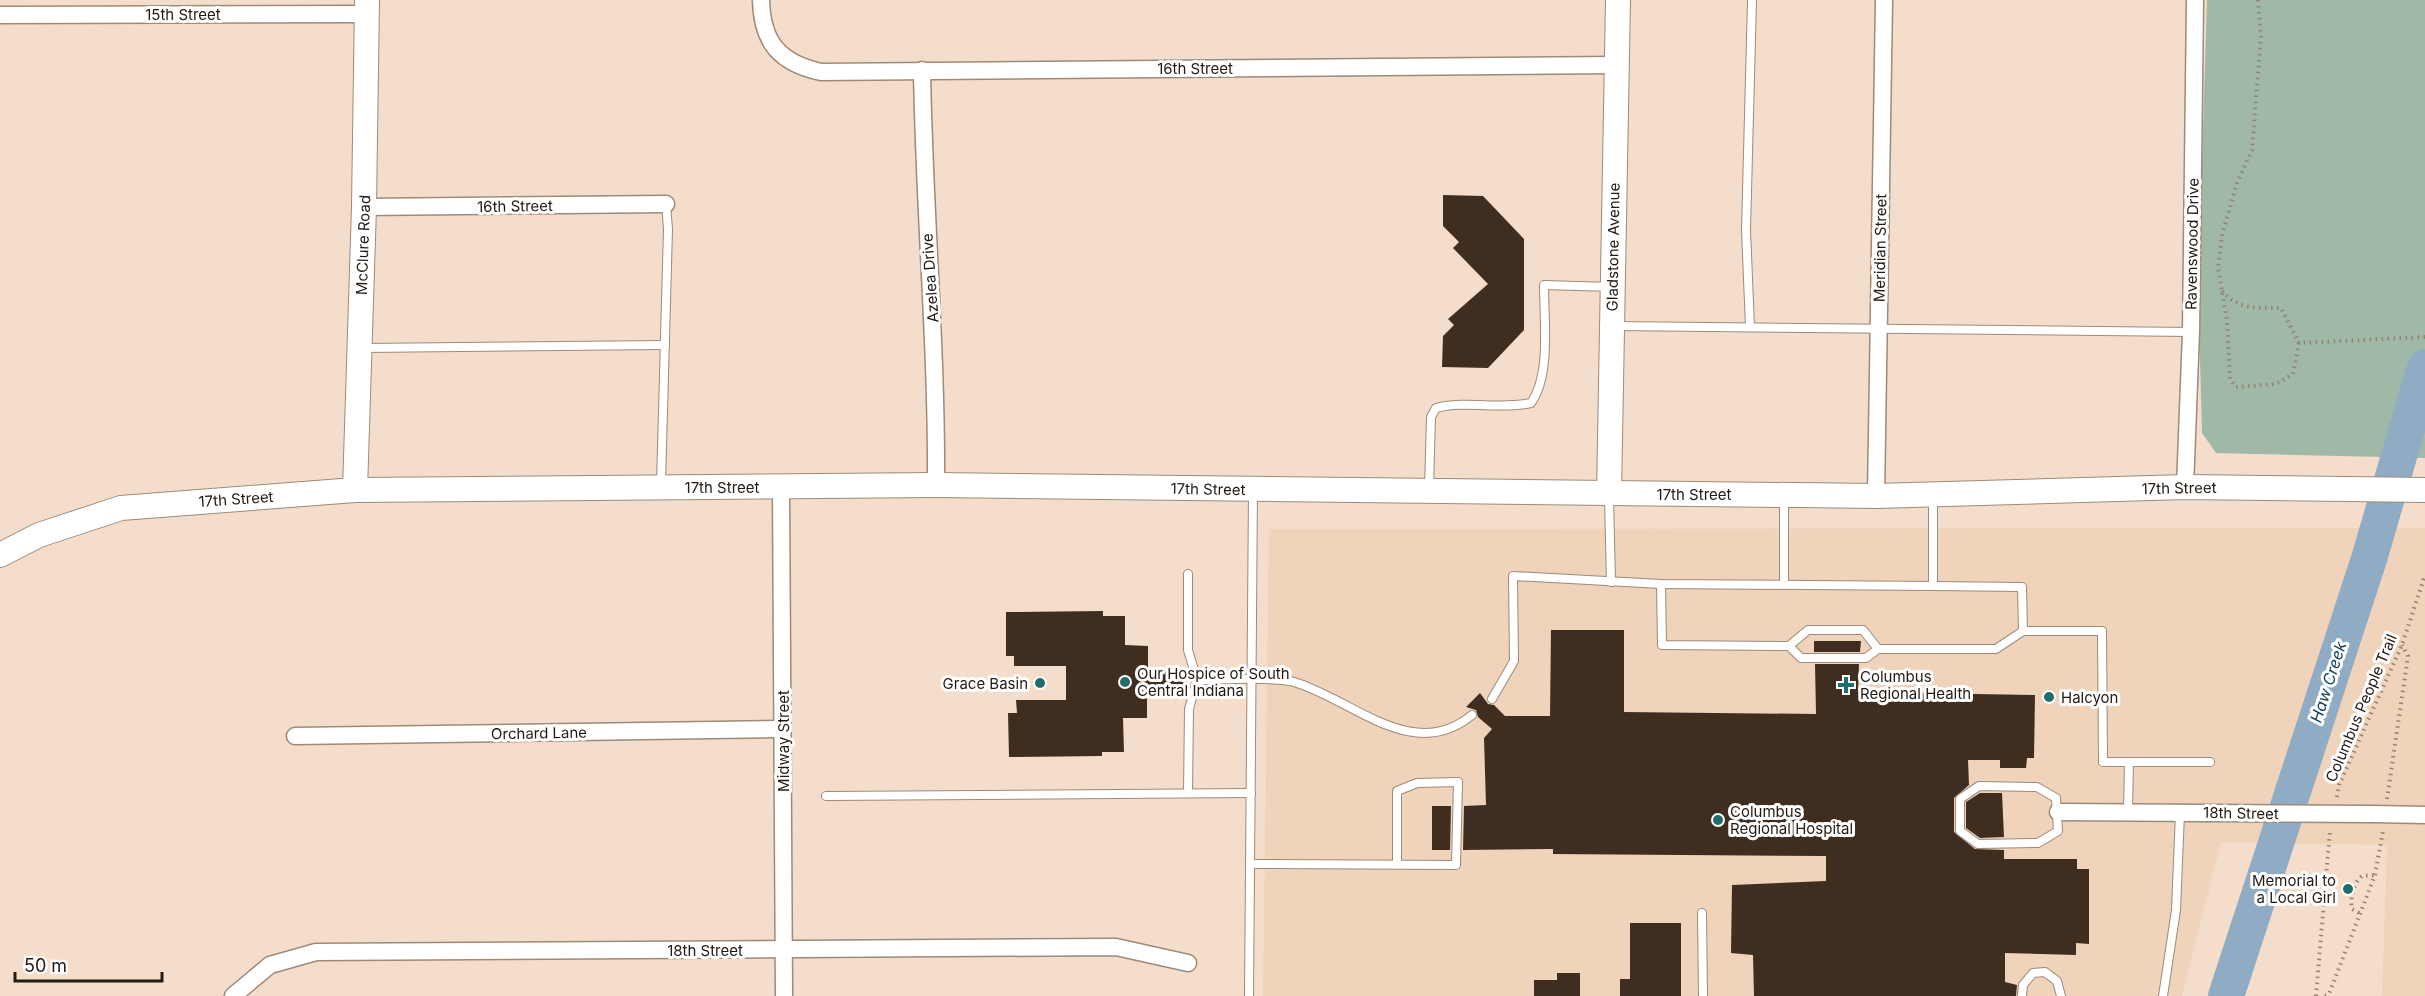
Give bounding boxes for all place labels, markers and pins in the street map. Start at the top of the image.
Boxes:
place label: Our Hospice of South Central Indiana [1137,664,1290,700]
place label: Columbus Regional Health [1860,667,1971,703]
place label: Grace Basin [943,674,1028,693]
marker: Our Hospice of South Central Indiana [1118,675,1132,689]
marker: Grace Basin [1033,676,1047,690]
marker: Columbus Regional Health [1837,676,1855,694]
place label: Halcyon [2061,688,2118,707]
marker: Halcyon [2042,690,2056,704]
place label: Columbus Regional Hospital [1730,802,1853,838]
marker: Columbus Regional Hospital [1711,813,1725,827]
place label: Memorial to a Local Girl [2252,871,2336,907]
marker: Memorial to a Local Girl [2341,882,2355,896]

